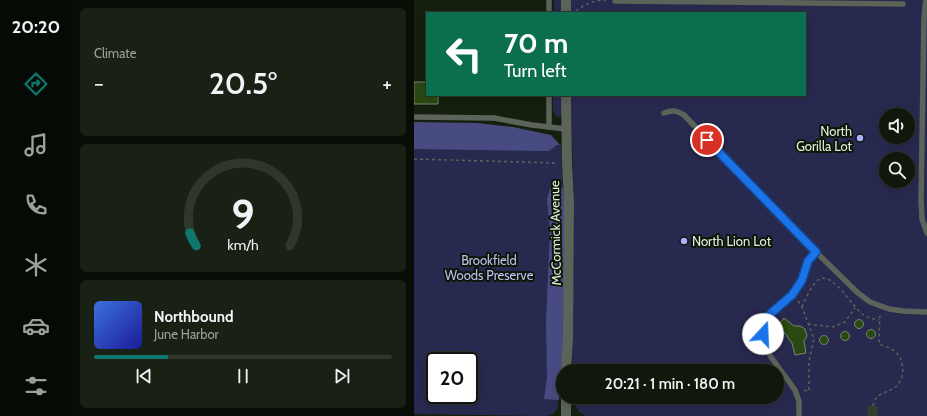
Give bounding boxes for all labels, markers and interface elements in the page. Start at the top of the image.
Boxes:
text: 20:20 [12,16,60,38]
text: 70 m [504,26,568,60]
icon: left [438,28,490,80]
text: Climate [94,45,136,61]
text: Turn left [504,60,567,82]
text: 20.5° [209,65,277,102]
icon: directions [22,70,50,98]
text: − [94,70,104,97]
text: + [382,70,392,97]
map controls [879,108,915,188]
button: sound [879,108,915,144]
pin [690,123,724,157]
place label: North Gorilla Lot [796,123,853,154]
icon: arrive [696,129,718,151]
icon: music [22,131,50,159]
marker: North Gorilla Lot [855,133,865,143]
button: search [879,152,915,188]
street label: McCormick Avenue [546,180,564,286]
text: 9 [231,189,255,239]
icon: phone [22,191,50,219]
place label: North Lion Lot [692,233,772,249]
text: km/h [227,236,259,254]
marker: North Lion Lot [679,236,689,246]
icon: climate [22,251,50,279]
park label: Brookfield Woods Preserve [445,252,534,283]
text: Northbound [154,308,234,326]
icon: car [22,312,50,340]
position arrow [742,313,784,355]
text: June Harbor [154,326,219,342]
speed limit sign: 20 [426,352,478,404]
icon: previous [133,365,155,387]
icon: pause [232,365,254,387]
icon: next [331,365,353,387]
icon: filters [22,372,50,400]
text: 20:21 · 1 min · 180 m [605,375,735,393]

